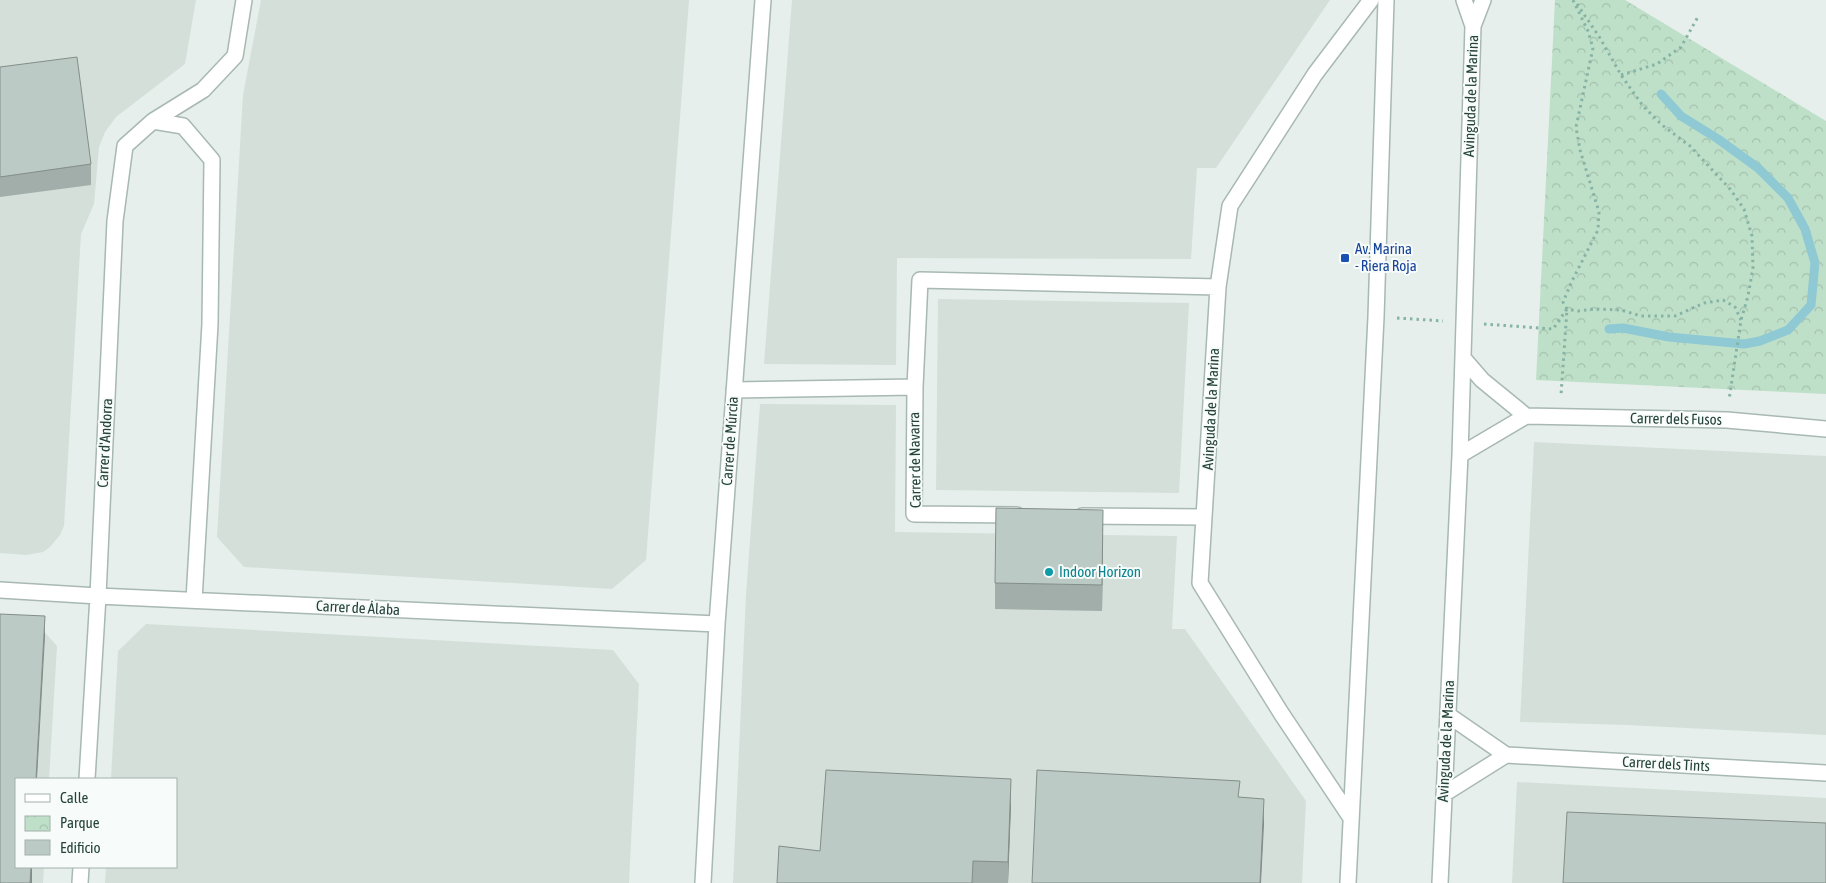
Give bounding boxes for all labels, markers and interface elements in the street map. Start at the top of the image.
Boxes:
street label: Avinguda de la Marina [1460,35,1481,157]
place label: Av. Marina - Riera Roja [1355,240,1417,274]
marker: Av. Marina - Riera Roja [1339,252,1351,264]
street label: Avinguda de la Marina [1199,347,1222,470]
street label: Carrer de Múrcia [718,396,741,486]
street label: Carrer d'Andorra [94,398,115,488]
street label: Carrer dels Fusos [1630,409,1722,428]
street label: Carrer de Navarra [905,412,924,508]
place label: Indoor Horizon [1059,563,1141,580]
marker: Indoor Horizon [1043,566,1055,578]
street label: Carrer de Álaba [316,597,401,618]
street label: Avinguda de la Marina [1434,679,1457,802]
street label: Carrer dels Tints [1622,753,1710,774]
legend [15,778,178,868]
text: Calle [60,789,89,806]
text: Parque [60,814,100,831]
text: Edificio [60,839,101,856]

